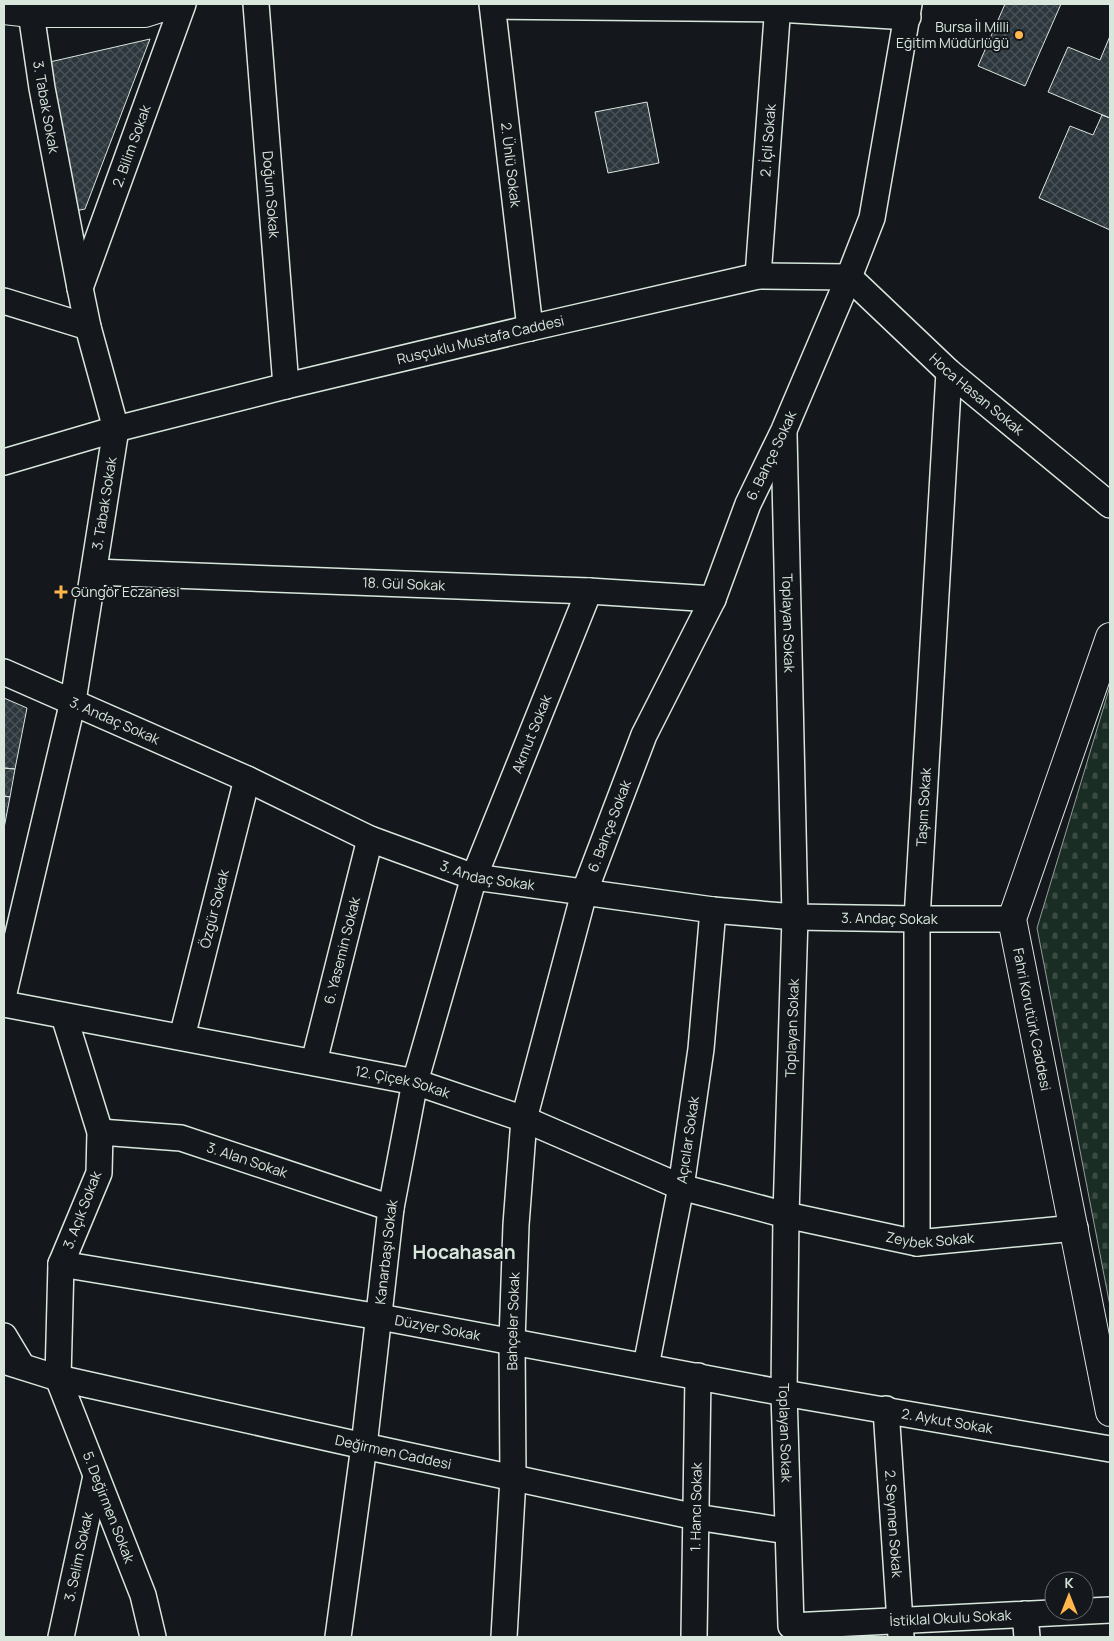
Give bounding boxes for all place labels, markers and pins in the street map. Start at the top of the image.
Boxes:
place label: Bursa İl Milli Eğitim Müdürlüğü [896,17,1009,52]
marker: Bursa İl Milli Eğitim Müdürlüğü [1013,29,1025,41]
place label: Güngör Eczanesi [71,582,180,601]
marker: Güngör Eczanesi [55,586,67,598]

